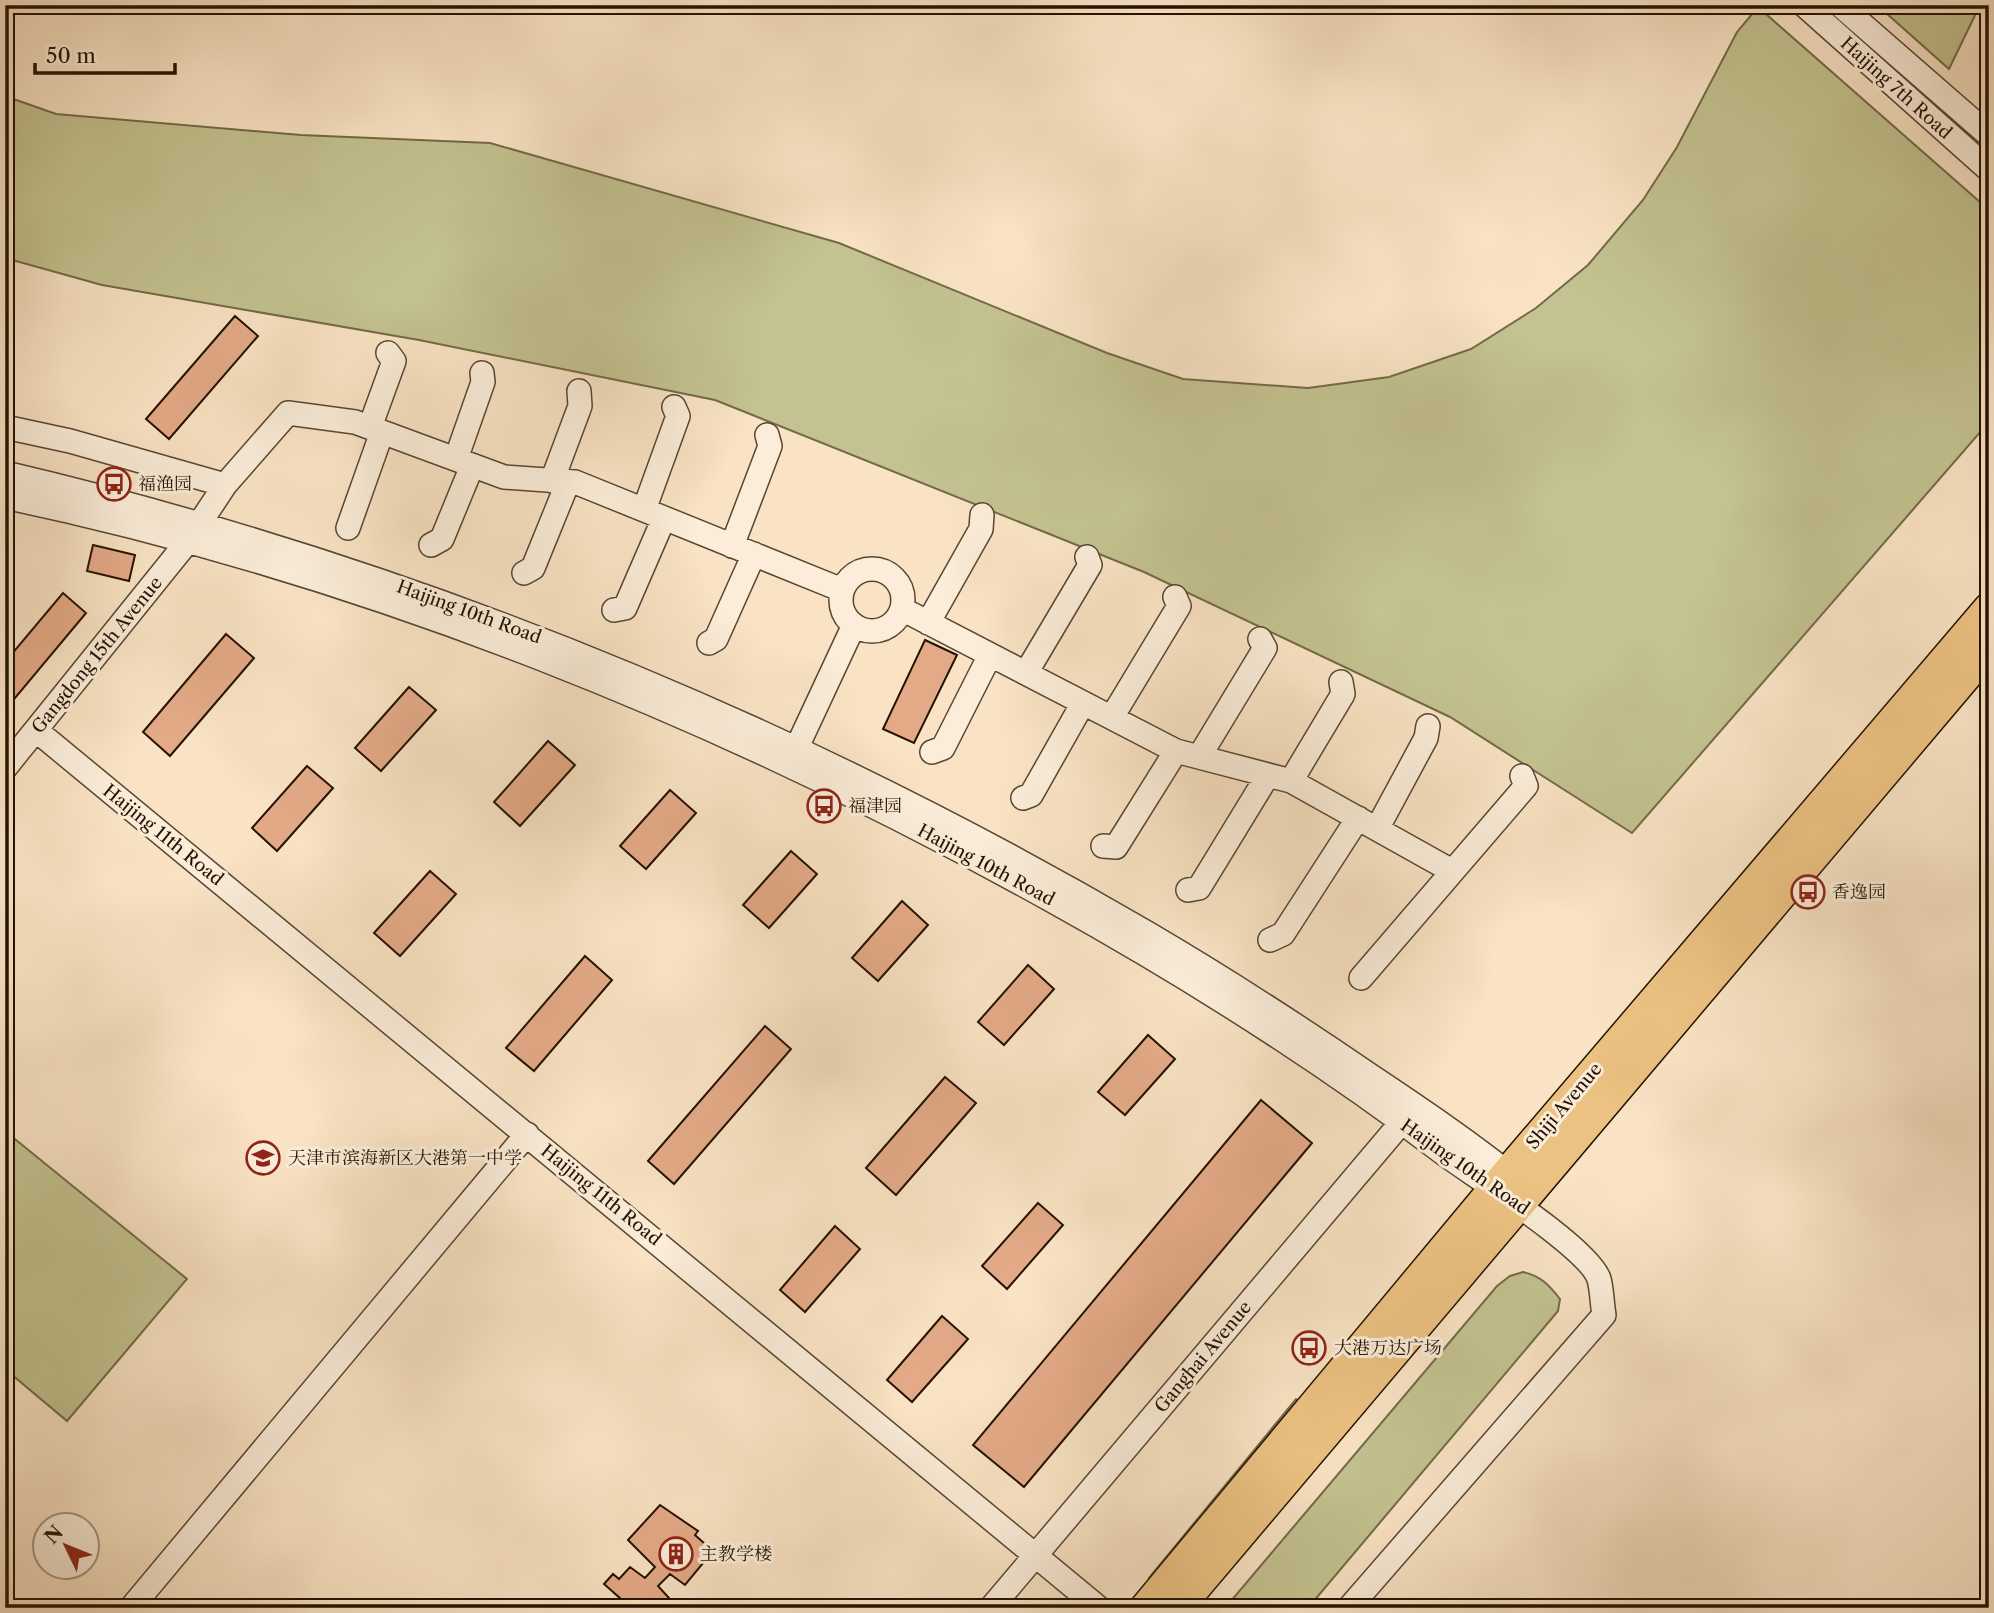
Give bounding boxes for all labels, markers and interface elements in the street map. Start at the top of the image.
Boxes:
scale bar [35,32,175,76]
street label: Haijing 7th Road [1836,32,1956,144]
text: 50 m [46,43,96,68]
bus stop icon: 福渔园 [95,465,133,503]
place label: 福渔园 [138,473,192,495]
street label: Gangdong 15th Avenue [27,572,167,738]
street label: Haijing 10th Road [394,576,544,648]
street label: Haijing 11th Road [98,780,228,890]
bus stop icon: 福津园 [805,787,843,825]
place label: 福津园 [848,795,902,817]
street label: Haijing 10th Road [914,820,1058,910]
bus stop icon: 香逸园 [1789,873,1827,911]
place label: 香逸园 [1832,881,1886,903]
street label: Shiji Avenue [1521,1058,1607,1154]
street label: Haijing 10th Road [1396,1114,1534,1220]
school or university icon: 天津市滨海新区大港第一中学 [244,1139,282,1177]
street label: Haijing 11th Road [536,1140,666,1250]
place label: 天津市滨海新区大港第一中学 [288,1147,522,1169]
street label: Ganghai Avenue [1150,1297,1256,1417]
bus stop icon: 大港万达广场 [1290,1329,1328,1367]
place label: 大港万达广场 [1334,1337,1442,1359]
north arrow [32,1512,102,1582]
text: N [40,1521,68,1549]
building icon: 主教学楼 [657,1535,695,1573]
place label: 主教学楼 [700,1543,772,1565]

